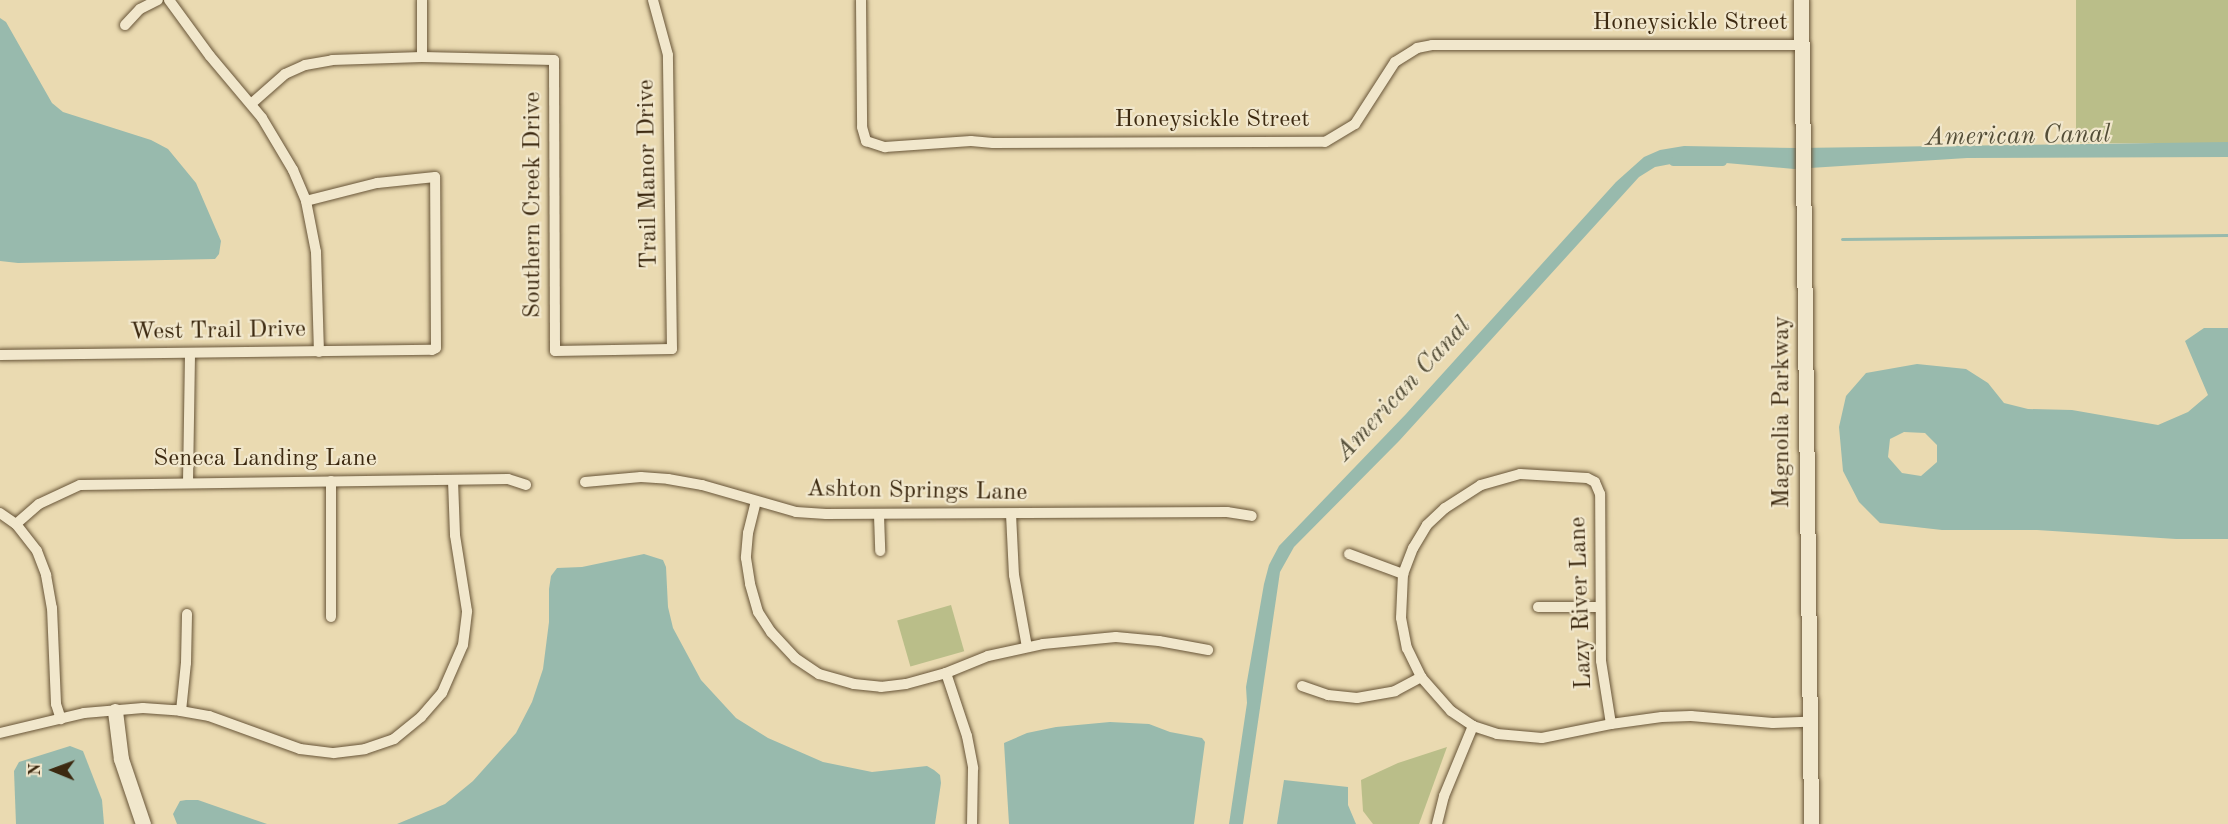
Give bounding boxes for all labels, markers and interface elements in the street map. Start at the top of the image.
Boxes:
street label: Honeysickle Street [1592,10,1788,38]
street label: Trail Manor Drive [633,79,665,269]
street label: Southern Creek Drive [520,92,548,318]
street label: Honeysickle Street [1114,107,1310,135]
water label: American Canal [1925,120,2111,154]
water label: American Canal [1329,312,1479,468]
street label: West Trail Drive [130,316,306,348]
street label: Magnolia Parkway [1769,316,1797,508]
street label: Seneca Landing Lane [153,446,377,474]
street label: Ashton Springs Lane [807,476,1027,508]
street label: Lazy River Lane [1565,516,1599,690]
north arrow [24,740,84,800]
text: N [28,763,44,776]

